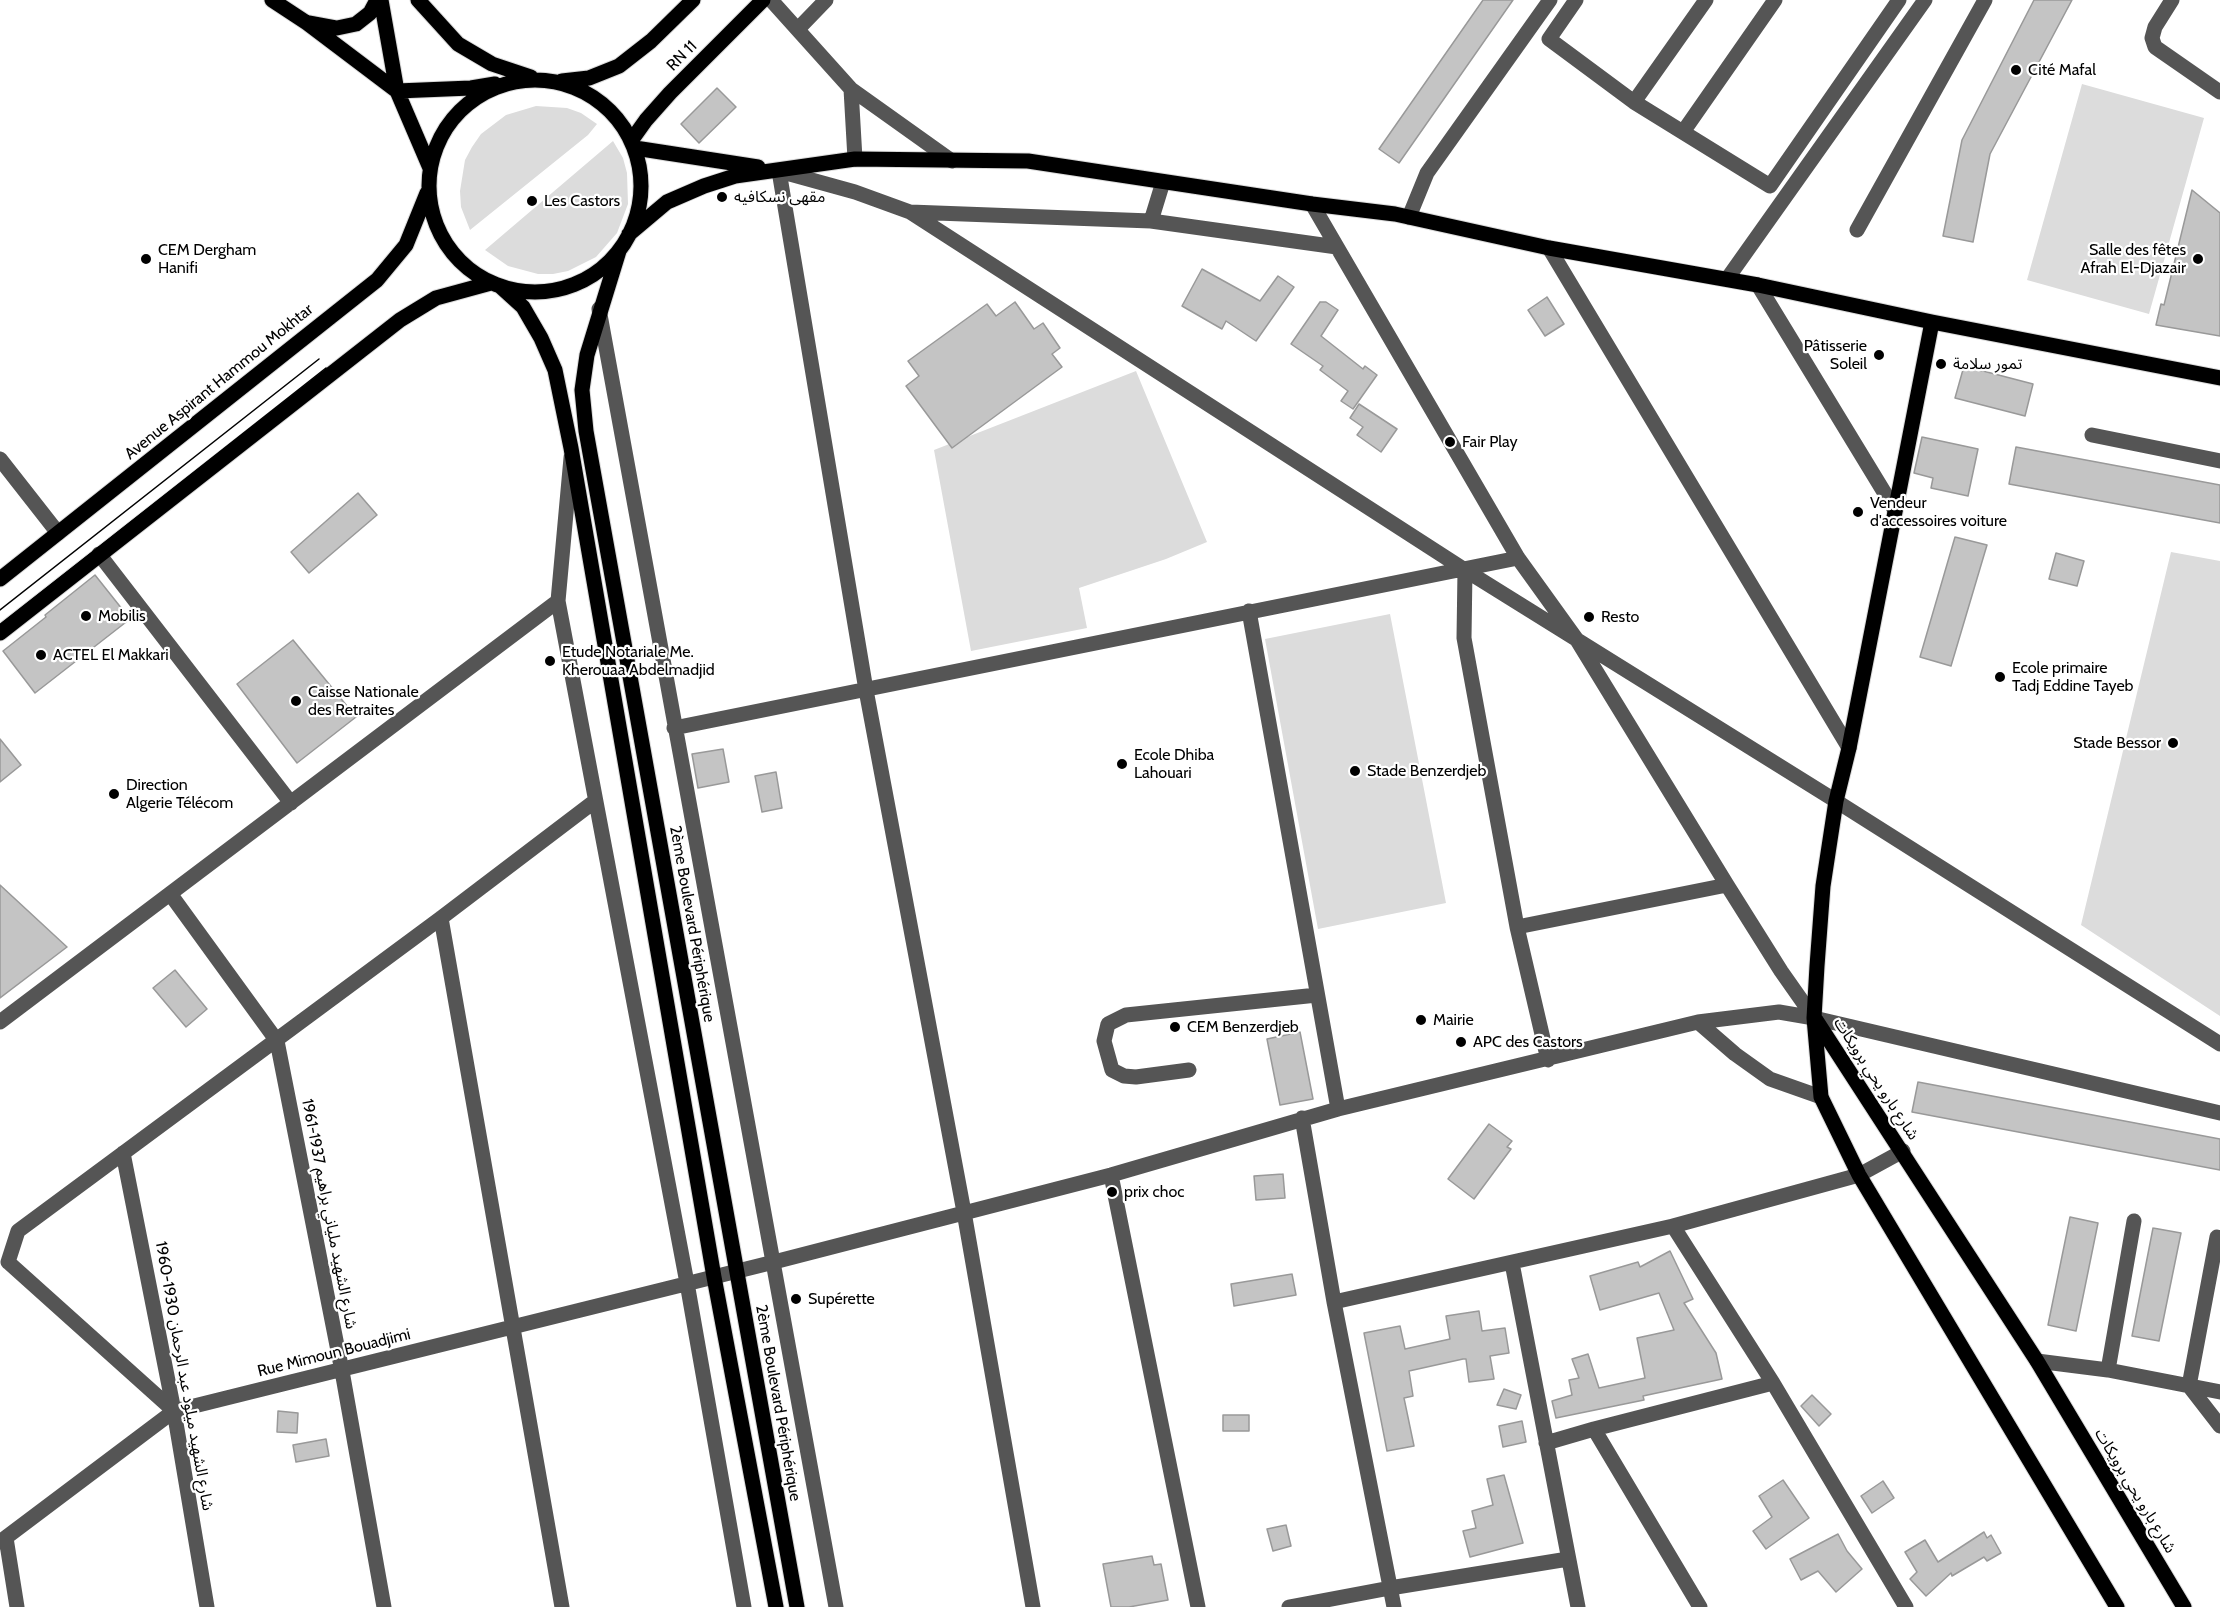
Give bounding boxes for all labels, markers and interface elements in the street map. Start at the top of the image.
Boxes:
street label: RN 11 [663,37,701,75]
place label: Cité Mafal [2028,60,2096,80]
marker: Cité Mafal [2009,63,2023,77]
place label: مقهى نسكافيه [734,187,825,207]
marker: مقهى نسكافيه [715,190,729,204]
place label: Les Castors [544,191,620,211]
marker: Les Castors [525,194,539,208]
place label: CEM Dergham Hanifi [158,240,256,278]
place label: Salle des fêtes Afrah El-Djazair [2081,240,2186,278]
marker: CEM Dergham Hanifi [139,252,153,266]
marker: Salle des fêtes Afrah El-Djazair [2191,252,2205,266]
street label: Avenue Aspirant Hammou Mokhtar [121,300,317,464]
place label: Pâtisserie Soleil [1804,336,1867,374]
marker: Pâtisserie Soleil [1872,348,1886,362]
place label: تمور سلامة [1953,354,2022,374]
marker: تمور سلامة [1934,357,1948,371]
place label: Fair Play [1462,432,1517,452]
marker: Fair Play [1443,435,1457,449]
place label: Vendeur d'accessoires voiture [1870,493,2007,531]
marker: Vendeur d'accessoires voiture [1851,505,1865,519]
place label: Mobilis [98,606,146,626]
place label: Resto [1601,607,1639,627]
marker: Mobilis [79,609,93,623]
marker: Resto [1582,610,1596,624]
place label: Etude Notariale Me. Kherouaa Abdelmadjid [562,642,715,680]
place label: ACTEL El Makkari [53,645,169,665]
marker: ACTEL El Makkari [34,648,48,662]
marker: Etude Notariale Me. Kherouaa Abdelmadjid [543,654,557,668]
place label: Ecole primaire Tadj Eddine Tayeb [2012,658,2134,696]
marker: Ecole primaire Tadj Eddine Tayeb [1993,670,2007,684]
place label: Caisse Nationale des Retraites [308,682,419,720]
marker: Caisse Nationale des Retraites [289,694,303,708]
place label: Stade Bessor [2073,733,2161,753]
marker: Stade Bessor [2166,736,2180,750]
place label: Ecole Dhiba Lahouari [1134,745,1214,783]
marker: Ecole Dhiba Lahouari [1115,757,1129,771]
place label: Stade Benzerdjeb [1367,761,1486,781]
marker: Stade Benzerdjeb [1348,764,1362,778]
place label: Direction Algerie Télécom [126,775,233,813]
marker: Direction Algerie Télécom [107,787,121,801]
street label: 2ème Boulevard Périphérique [665,824,719,1024]
place label: Mairie [1433,1010,1474,1030]
marker: Mairie [1414,1013,1428,1027]
street label: شارع بارو يحي برويكات [1829,1014,1923,1144]
place label: CEM Benzerdjeb [1187,1017,1299,1037]
marker: CEM Benzerdjeb [1168,1020,1182,1034]
place label: APC des Castors [1473,1032,1583,1052]
marker: APC des Castors [1454,1035,1468,1049]
street label: شارع الشهيد ملياني براهيم 1937-1961 [297,1097,361,1331]
place label: prix choc [1124,1182,1185,1202]
marker: prix choc [1105,1185,1119,1199]
street label: شارع الشهيد ميلود عبد الرحمان 1930-1960 [151,1240,217,1512]
place label: Supérette [808,1289,875,1309]
marker: Supérette [789,1292,803,1306]
street label: 2ème Boulevard Périphérique [751,1303,805,1503]
street label: Rue Mimoun Bouadjimi [255,1325,413,1381]
street label: شارع بارو يحي برويكات [2090,1425,2180,1557]

